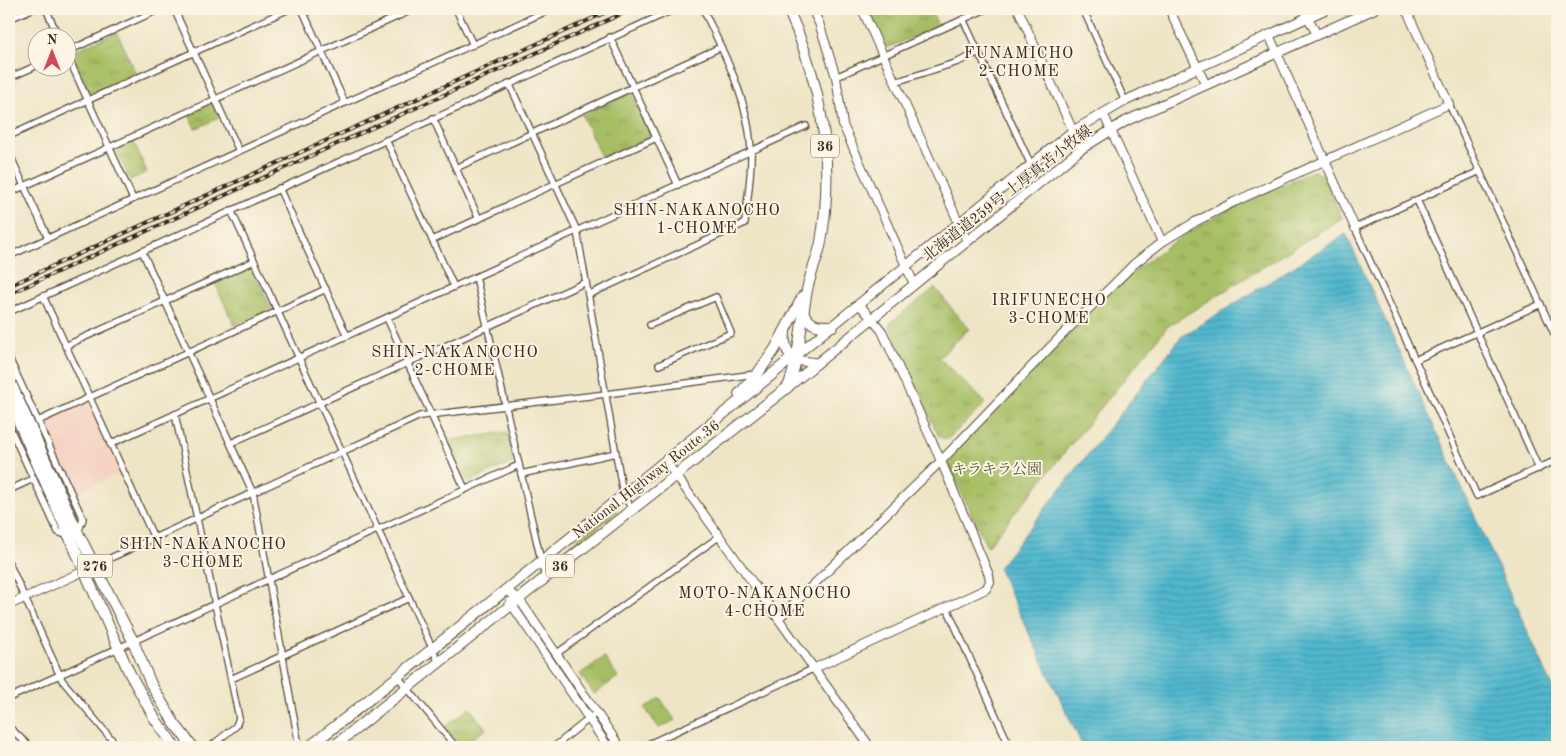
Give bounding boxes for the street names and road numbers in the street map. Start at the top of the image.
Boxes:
street label: 北海道道259号 上厚真苫小牧線 [919,122,1095,265]
road number: 36 [811,134,839,158]
street label: National Highway Route 36 [571,418,723,542]
road number: 276 [78,554,112,578]
road number: 36 [546,554,574,578]

